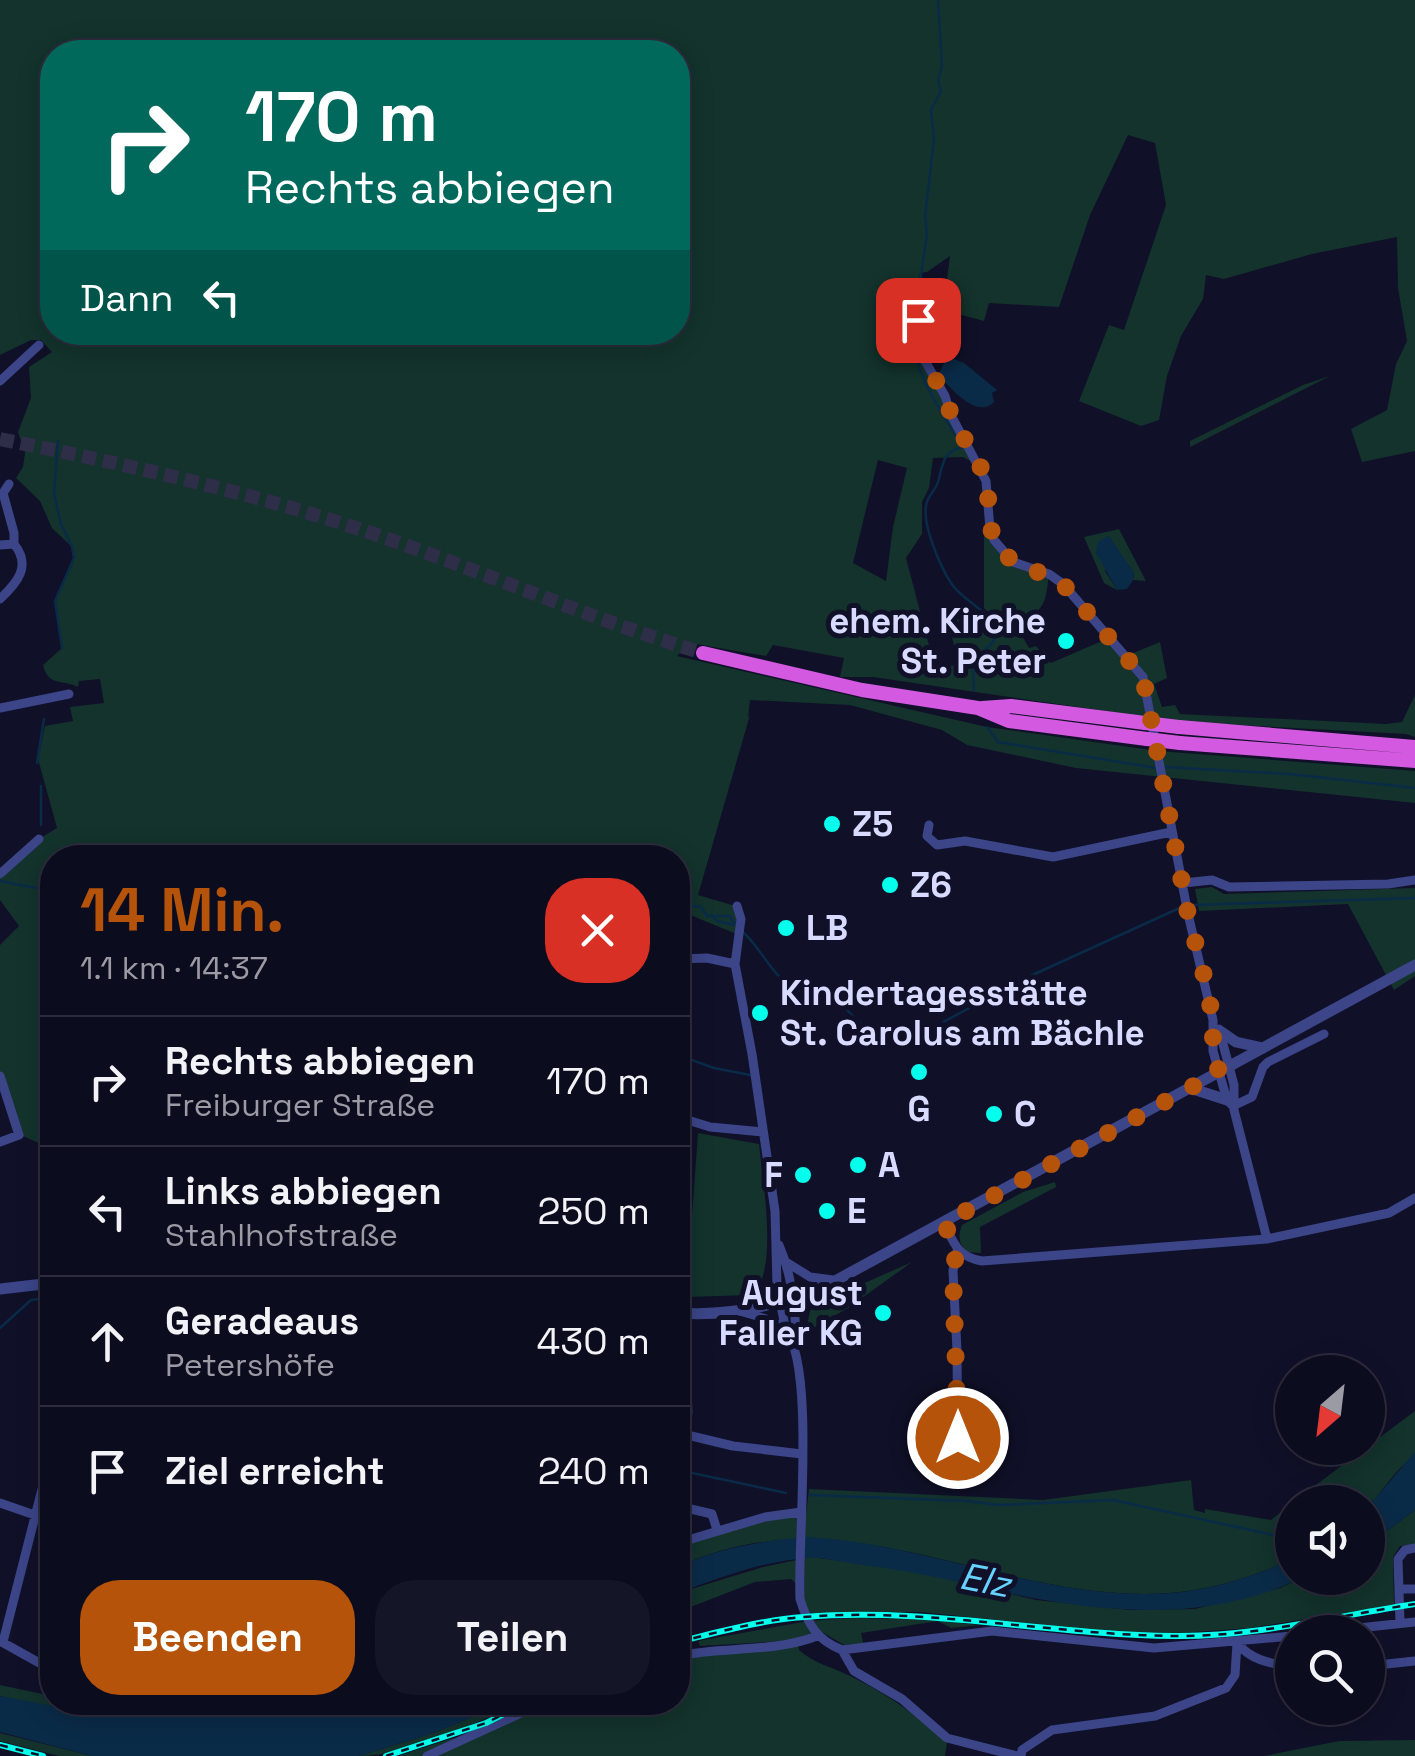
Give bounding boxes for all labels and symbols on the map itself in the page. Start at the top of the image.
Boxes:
pin [876,278,961,363]
place label: ehem. Kirche St. Peter [829,599,1046,683]
marker: ehem. Kirche St. Peter [1055,630,1077,652]
place label: Z5 [852,802,893,846]
marker: Z5 [821,813,843,835]
place label: Z6 [910,863,952,907]
marker: Z6 [879,874,901,896]
place label: LB [806,906,848,950]
marker: LB [775,917,797,939]
place label: Kindertagesstätte St. Carolus am Bächle [780,971,1145,1055]
marker: Kindertagesstätte St. Carolus am Bächle [749,1002,771,1024]
marker: G [908,1061,930,1083]
place label: G [907,1087,931,1131]
place label: C [1014,1092,1037,1136]
marker: C [983,1103,1005,1125]
place label: A [878,1143,900,1187]
place label: F [764,1153,783,1197]
marker: A [847,1154,869,1176]
marker: F [792,1164,814,1186]
place label: E [847,1189,866,1233]
marker: E [816,1200,838,1222]
place label: August Faller KG [719,1271,863,1355]
marker: August Faller KG [872,1302,894,1324]
north arrow [1275,1355,1385,1465]
position arrow [906,1386,1010,1490]
water label: Elz [956,1552,1017,1609]

